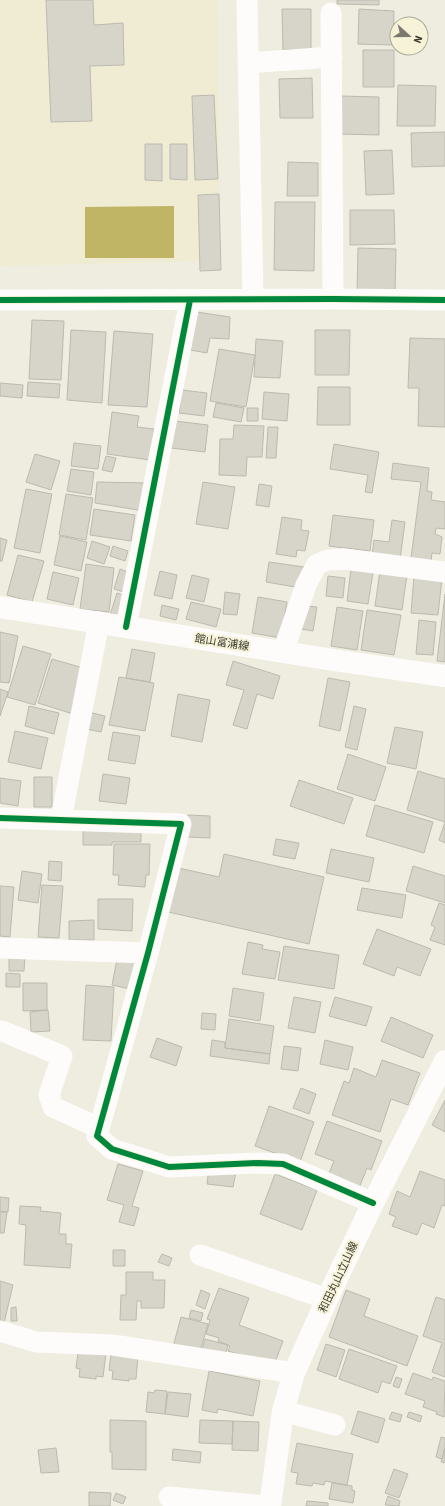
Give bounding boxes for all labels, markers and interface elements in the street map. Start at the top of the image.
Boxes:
north arrow [389,16,429,56]
text: N [410,33,426,46]
street label: 館山富浦線 [194,631,250,654]
street label: 和田丸山立山線 [315,1239,362,1315]

